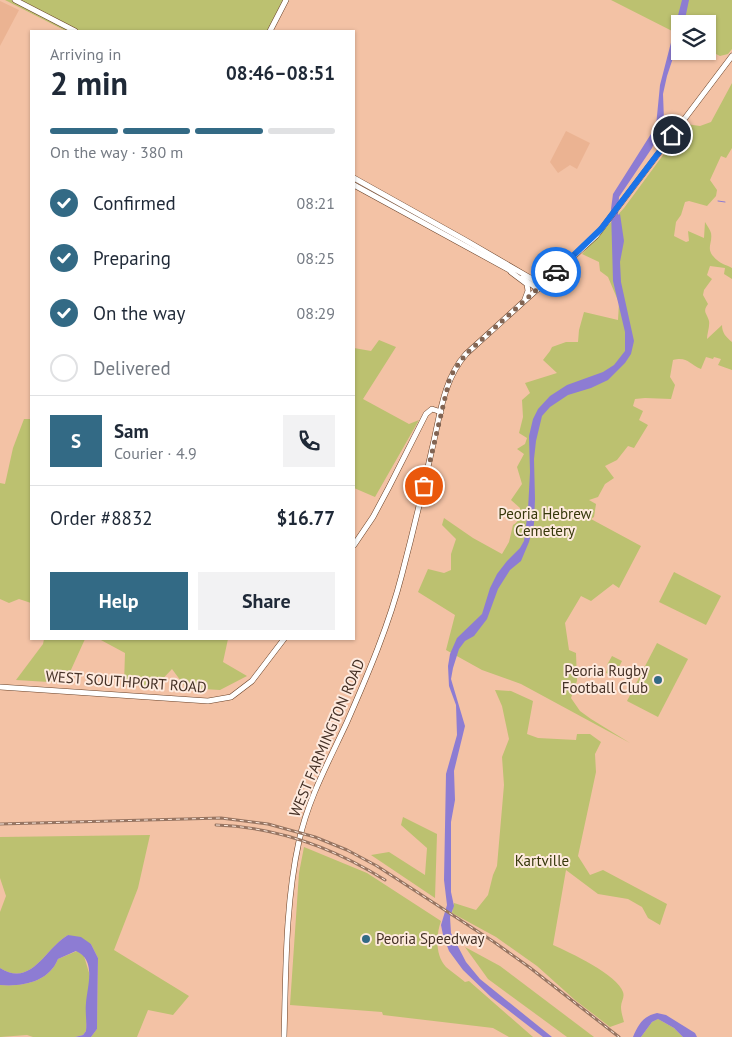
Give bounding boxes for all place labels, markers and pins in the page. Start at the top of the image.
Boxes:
pin [651,114,693,156]
pin [403,465,445,507]
place label: Peoria Rugby Football Club [562,661,648,697]
marker: Peoria Rugby Football Club [652,674,664,686]
place label: Peoria Speedway [376,929,485,948]
marker: Peoria Speedway [360,933,372,945]

